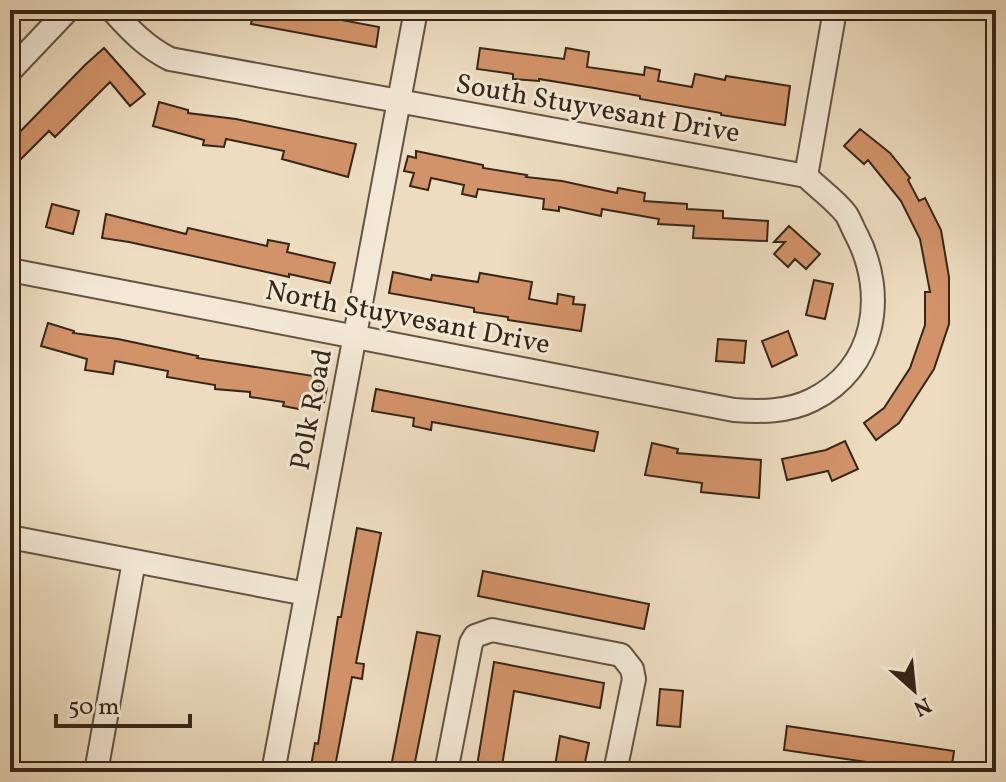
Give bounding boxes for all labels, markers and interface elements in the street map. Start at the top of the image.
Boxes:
street label: South Stuyvesant Drive [452,65,743,154]
street label: North Stuyvesant Drive [262,272,553,365]
street label: Polk Road [282,345,343,473]
north arrow [874,650,954,730]
scale bar [56,678,190,728]
text: N [908,688,936,723]
text: 50 m [68,691,120,725]

